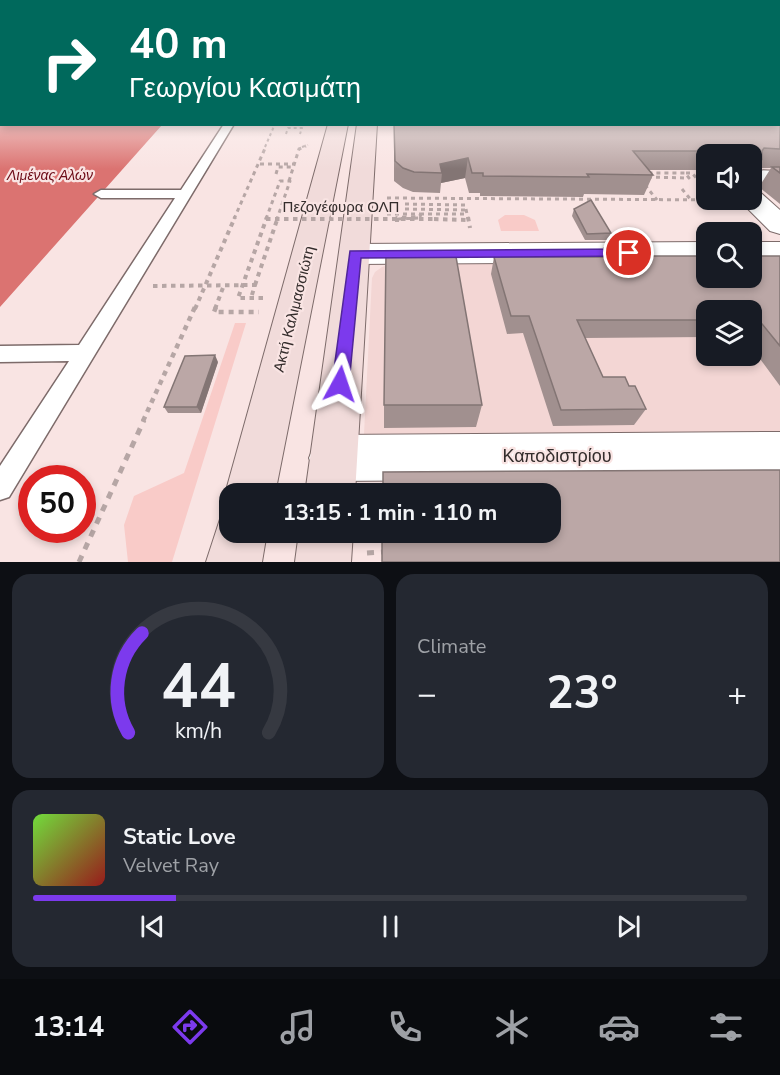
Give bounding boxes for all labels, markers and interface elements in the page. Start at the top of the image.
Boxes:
text: 40 m [129,16,228,73]
icon: right [30,24,108,102]
text: Γεωργίου Κασιμάτη [129,70,361,107]
map controls [696,144,762,366]
button: sound [696,144,762,210]
water label: Λιμένας Αλών [6,166,93,185]
street label: Πεζογέφυρα ΟΛΠ [283,197,399,217]
button: search [696,222,762,288]
pin [603,227,654,278]
icon: arrive [612,236,645,269]
street label: Ακτή Καλιμασσιώτη [269,244,319,374]
button: layers [696,300,762,366]
position arrow [308,352,372,416]
street label: Καποδιστρίου [502,444,612,468]
speed limit sign: 50 [18,465,96,543]
text: 13:15 · 1 min · 110 m [283,498,497,528]
text: Climate [417,633,486,660]
text: 44 [161,644,235,729]
text: 23° [546,663,618,724]
text: − [417,672,437,717]
text: + [727,672,747,717]
text: km/h [174,716,222,746]
text: Static Love [123,822,236,852]
text: Velvet Ray [123,852,219,879]
icon: previous [136,910,169,943]
icon: pause [374,910,407,943]
icon: next [612,910,645,943]
icon: directions [169,1006,211,1048]
icon: music [277,1006,319,1048]
icon: phone [384,1006,426,1048]
icon: climate [491,1006,533,1048]
icon: car [598,1006,640,1048]
icon: filters [705,1006,747,1048]
text: 13:14 [33,1009,104,1046]

